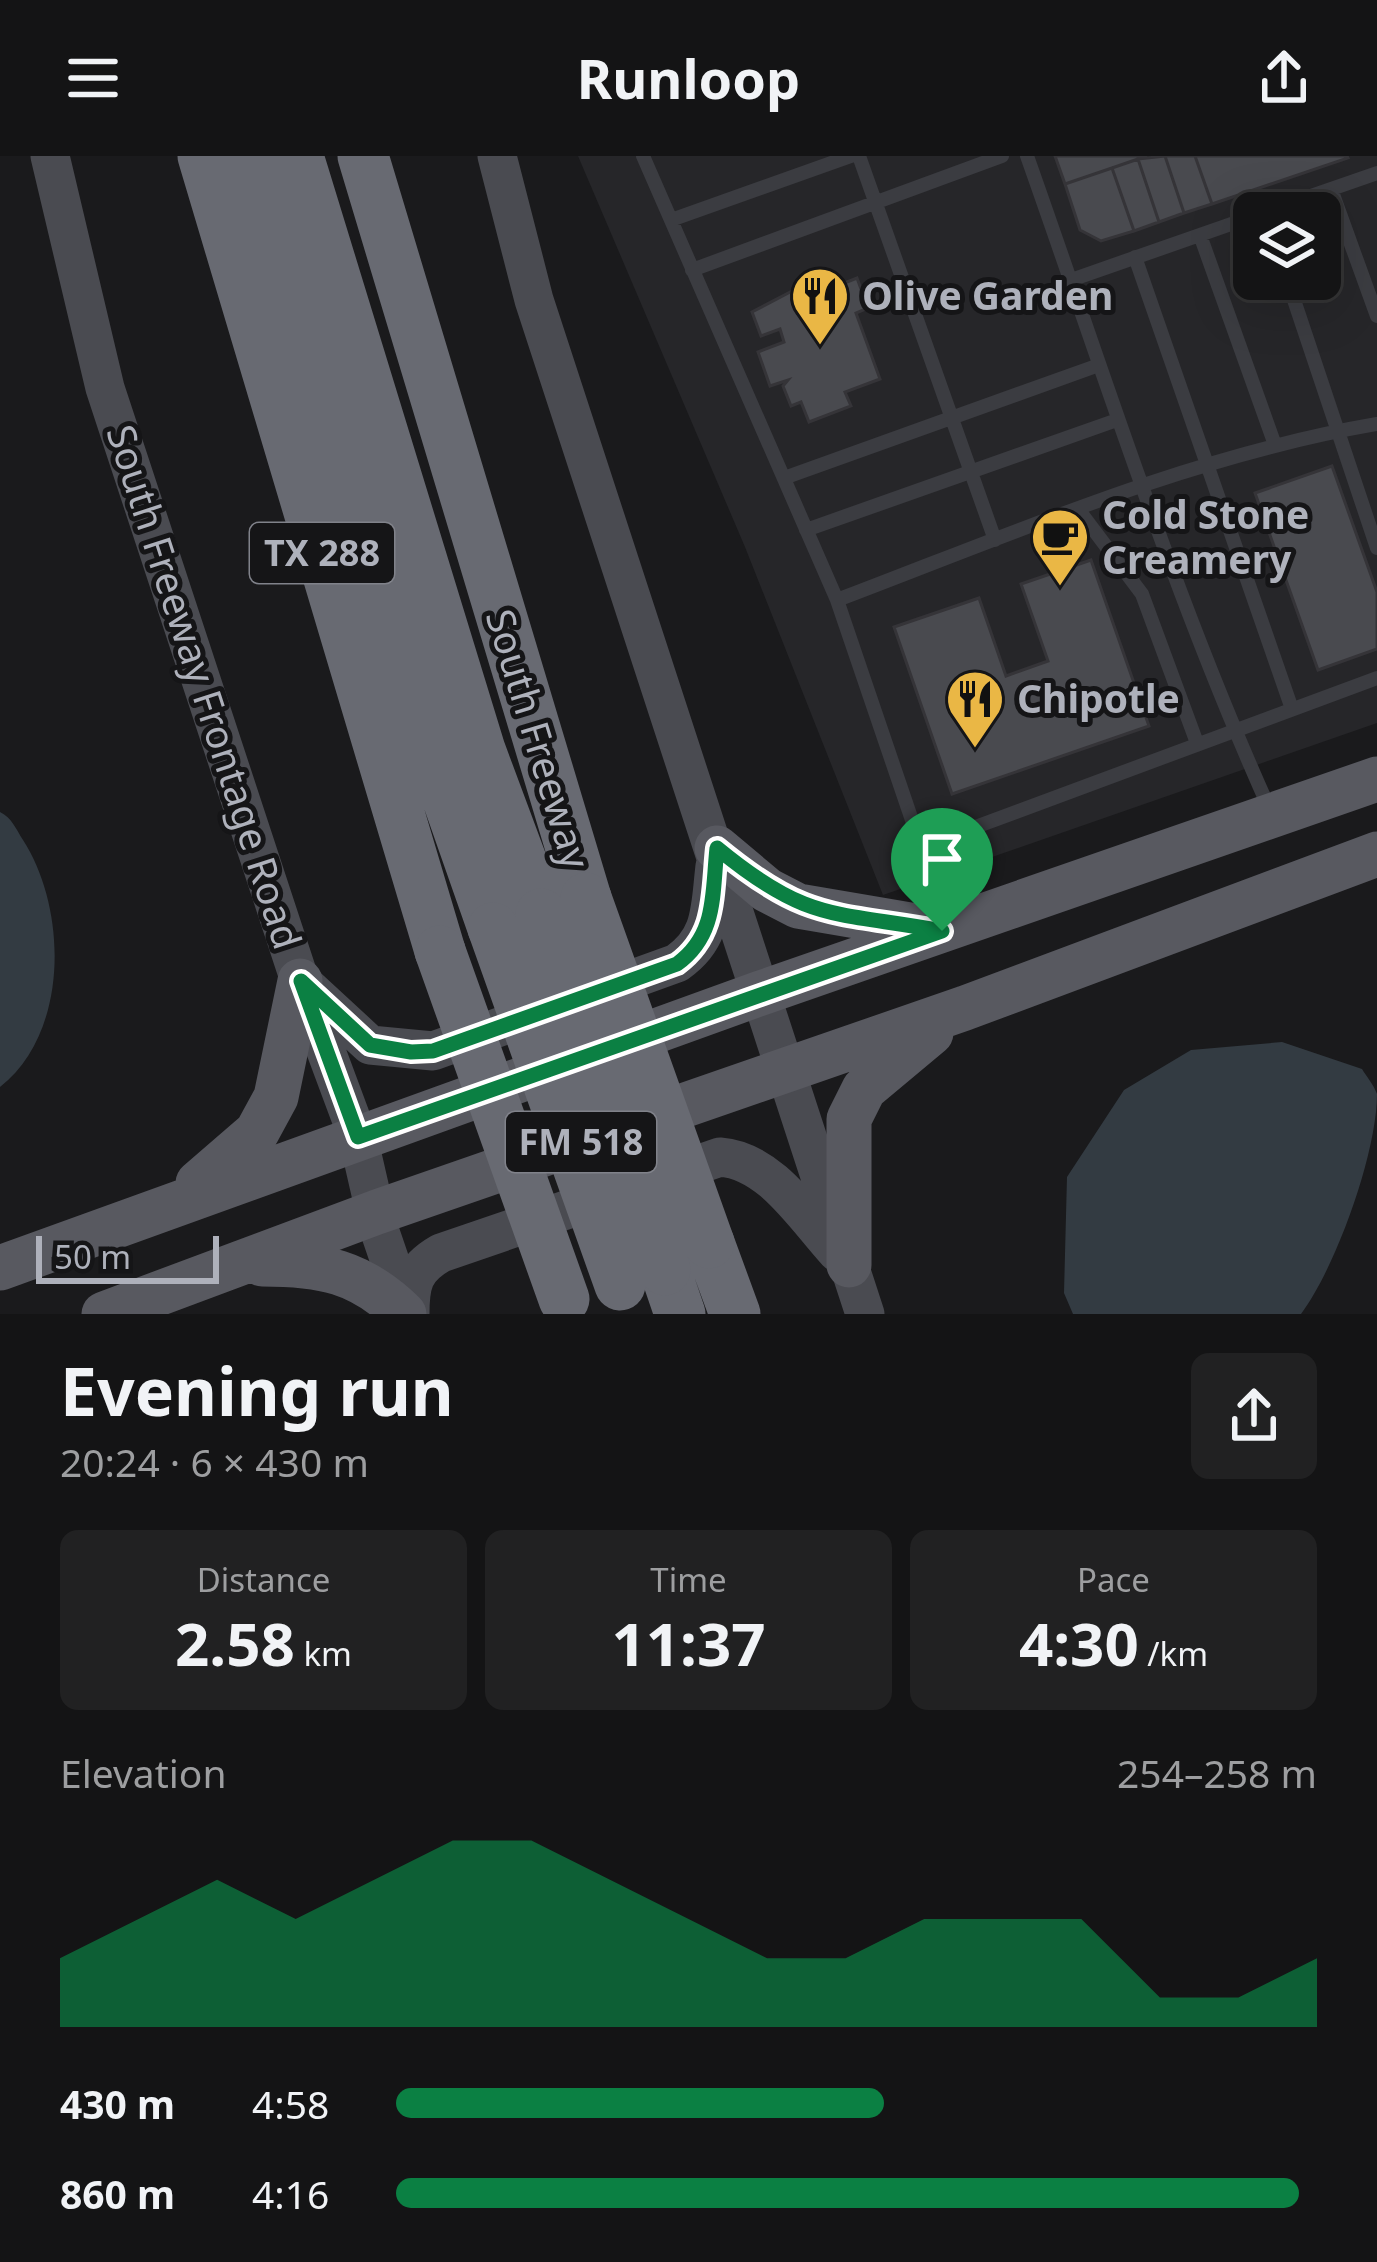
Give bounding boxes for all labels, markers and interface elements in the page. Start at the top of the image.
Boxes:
text: Runloop [577,41,800,115]
icon: menu [60,45,126,111]
icon: share [1251,45,1317,111]
map controls [1233,192,1341,300]
button: layers [1233,192,1341,300]
restaurant icon: Olive Garden [789,265,851,347]
place label: Olive Garden [862,268,1113,321]
street label: South Freeway Frontage Road [96,418,315,955]
place label: Cold Stone Creamery [1102,487,1309,585]
cafe icon: Cold Stone Creamery [1029,506,1091,588]
road number: TX 288 [250,523,394,583]
street label: South Freeway [475,602,604,875]
restaurant icon: Chipotle [944,668,1006,750]
place label: Chipotle [1017,671,1180,724]
pin [891,808,993,931]
icon: arrive [909,826,975,892]
road number: FM 518 [506,1112,656,1172]
scale bar [36,1230,219,1283]
text: 50 m [54,1234,131,1279]
text: Evening run [60,1345,454,1435]
button: share [1191,1353,1317,1479]
text: 20:24 · 6 × 430 m [60,1435,369,1488]
text: Distance [197,1557,330,1602]
text: Time [650,1557,727,1602]
text: Pace [1077,1557,1150,1602]
text: 2.58 [175,1602,295,1684]
text: 11:37 [611,1602,766,1684]
text: 4:30 [1019,1602,1139,1684]
text: km [295,1631,352,1676]
text: /km [1139,1631,1208,1676]
text: Elevation [60,1746,227,1799]
text: 254–258 m [1117,1746,1317,1799]
text: 430 m [60,2077,175,2130]
text: 4:58 [252,2077,329,2130]
text: 860 m [60,2167,175,2220]
text: 4:16 [252,2167,329,2220]

